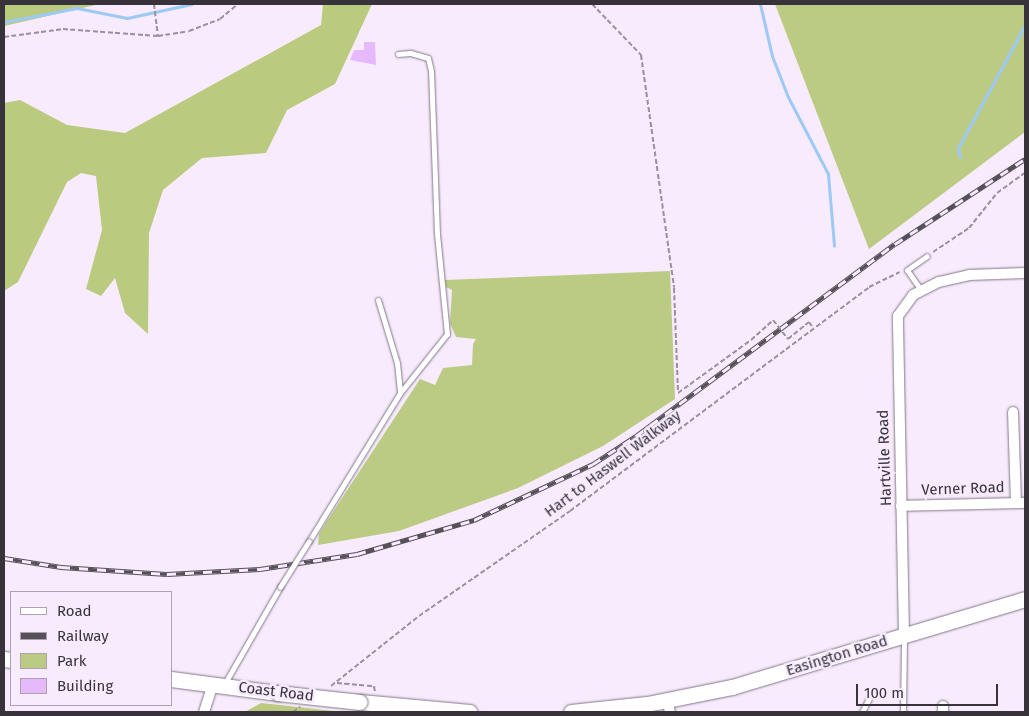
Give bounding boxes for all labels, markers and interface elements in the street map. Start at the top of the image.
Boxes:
street label: Hart to Haswell Walkway [541,407,685,521]
street label: Hartville Road [874,409,896,507]
street label: Verner Road [921,479,1005,499]
legend [10,591,172,706]
text: Road [57,602,92,620]
text: Railway [57,627,109,645]
street label: Easington Road [784,632,890,680]
text: Park [57,652,87,670]
scale bar [859,674,1002,706]
text: Building [57,677,113,695]
street label: Coast Road [237,678,315,706]
text: 100 m [864,684,904,702]

